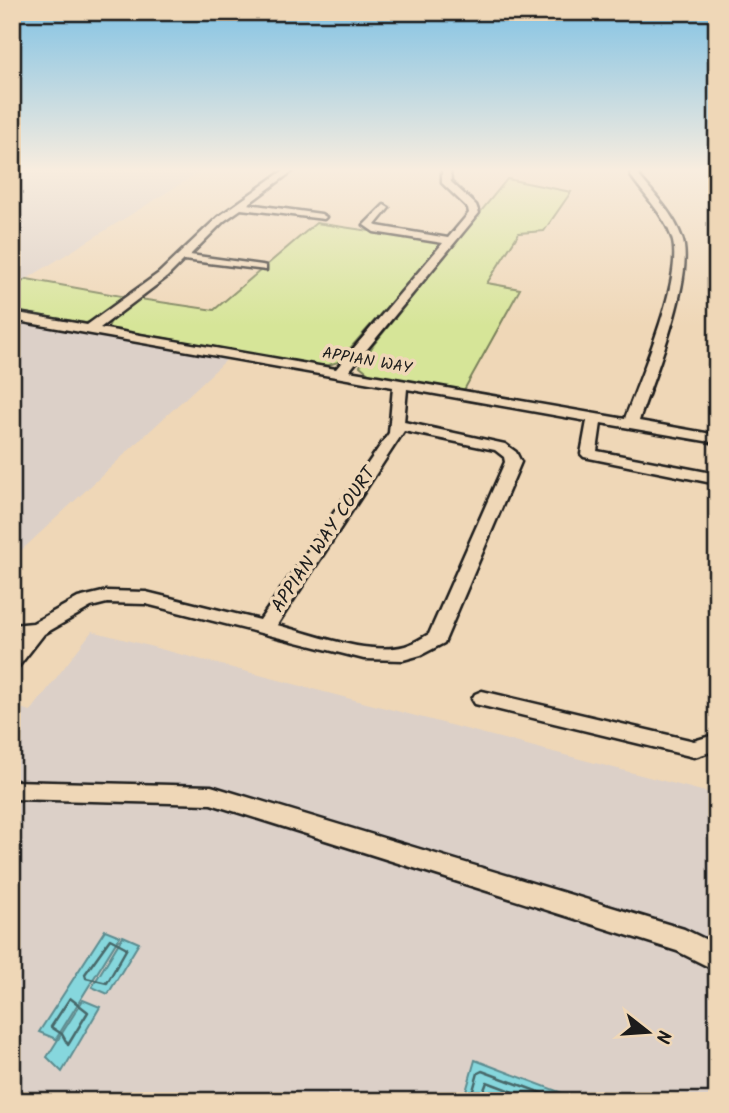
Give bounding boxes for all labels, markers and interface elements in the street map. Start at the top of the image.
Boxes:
street label: APPIAN WAY [320,341,415,381]
street label: APPIAN WAY COURT [264,459,385,619]
north arrow [614,998,684,1068]
text: N [646,1026,678,1047]

